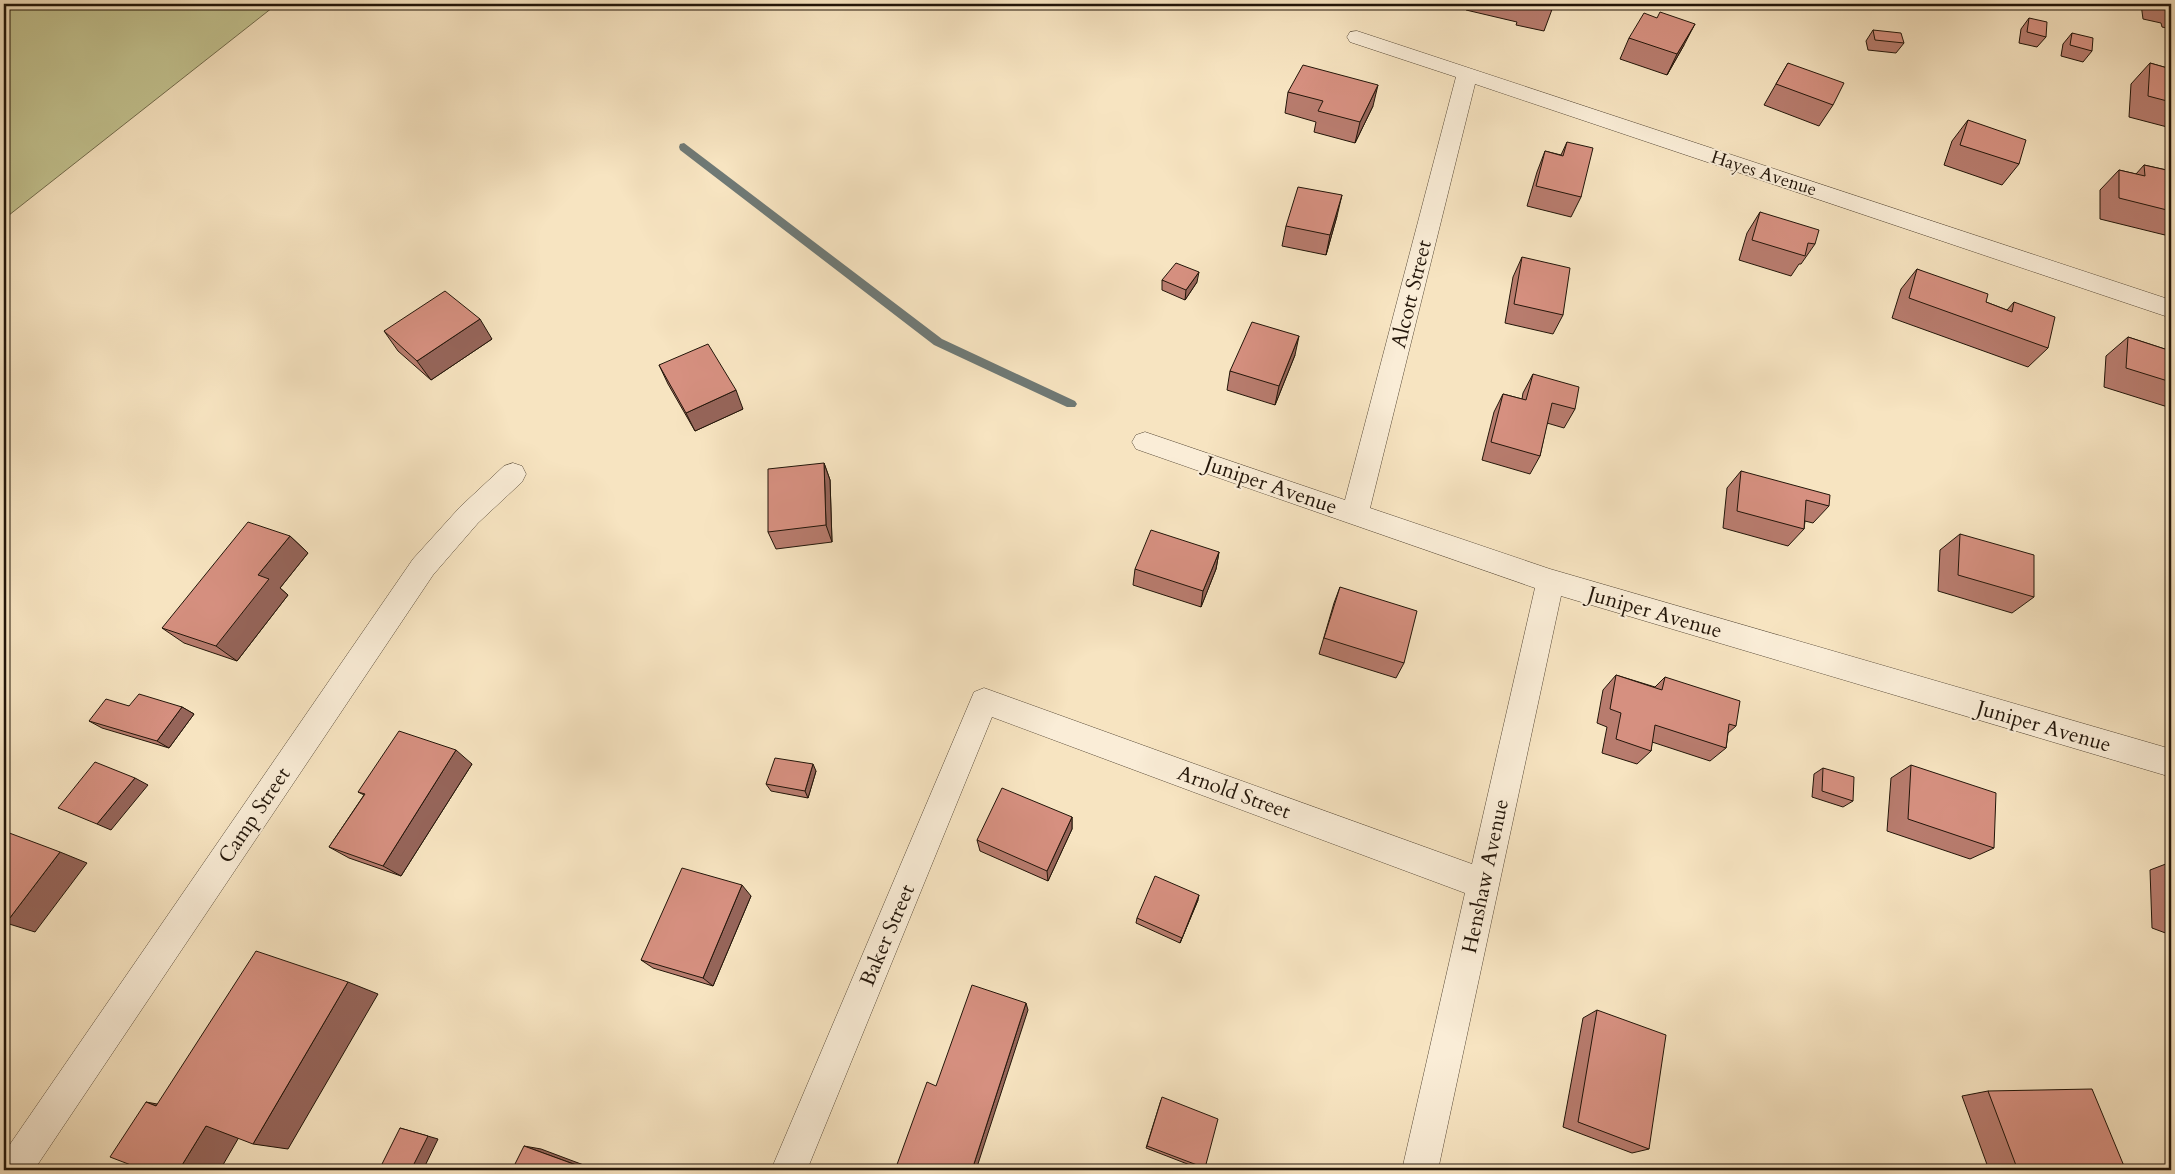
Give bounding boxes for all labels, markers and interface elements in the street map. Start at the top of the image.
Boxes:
street label: Hayes Avenue [1708,145,1820,202]
street label: Alcott Street [1384,237,1439,351]
street label: Juniper Avenue [1198,448,1341,522]
street label: Juniper Avenue [1581,579,1725,646]
street label: Juniper Avenue [1970,693,2114,760]
street label: Arnold Street [1173,759,1295,826]
street label: Camp Street [212,761,297,869]
street label: Henshaw Avenue [1455,796,1516,956]
street label: Baker Street [853,880,922,991]

